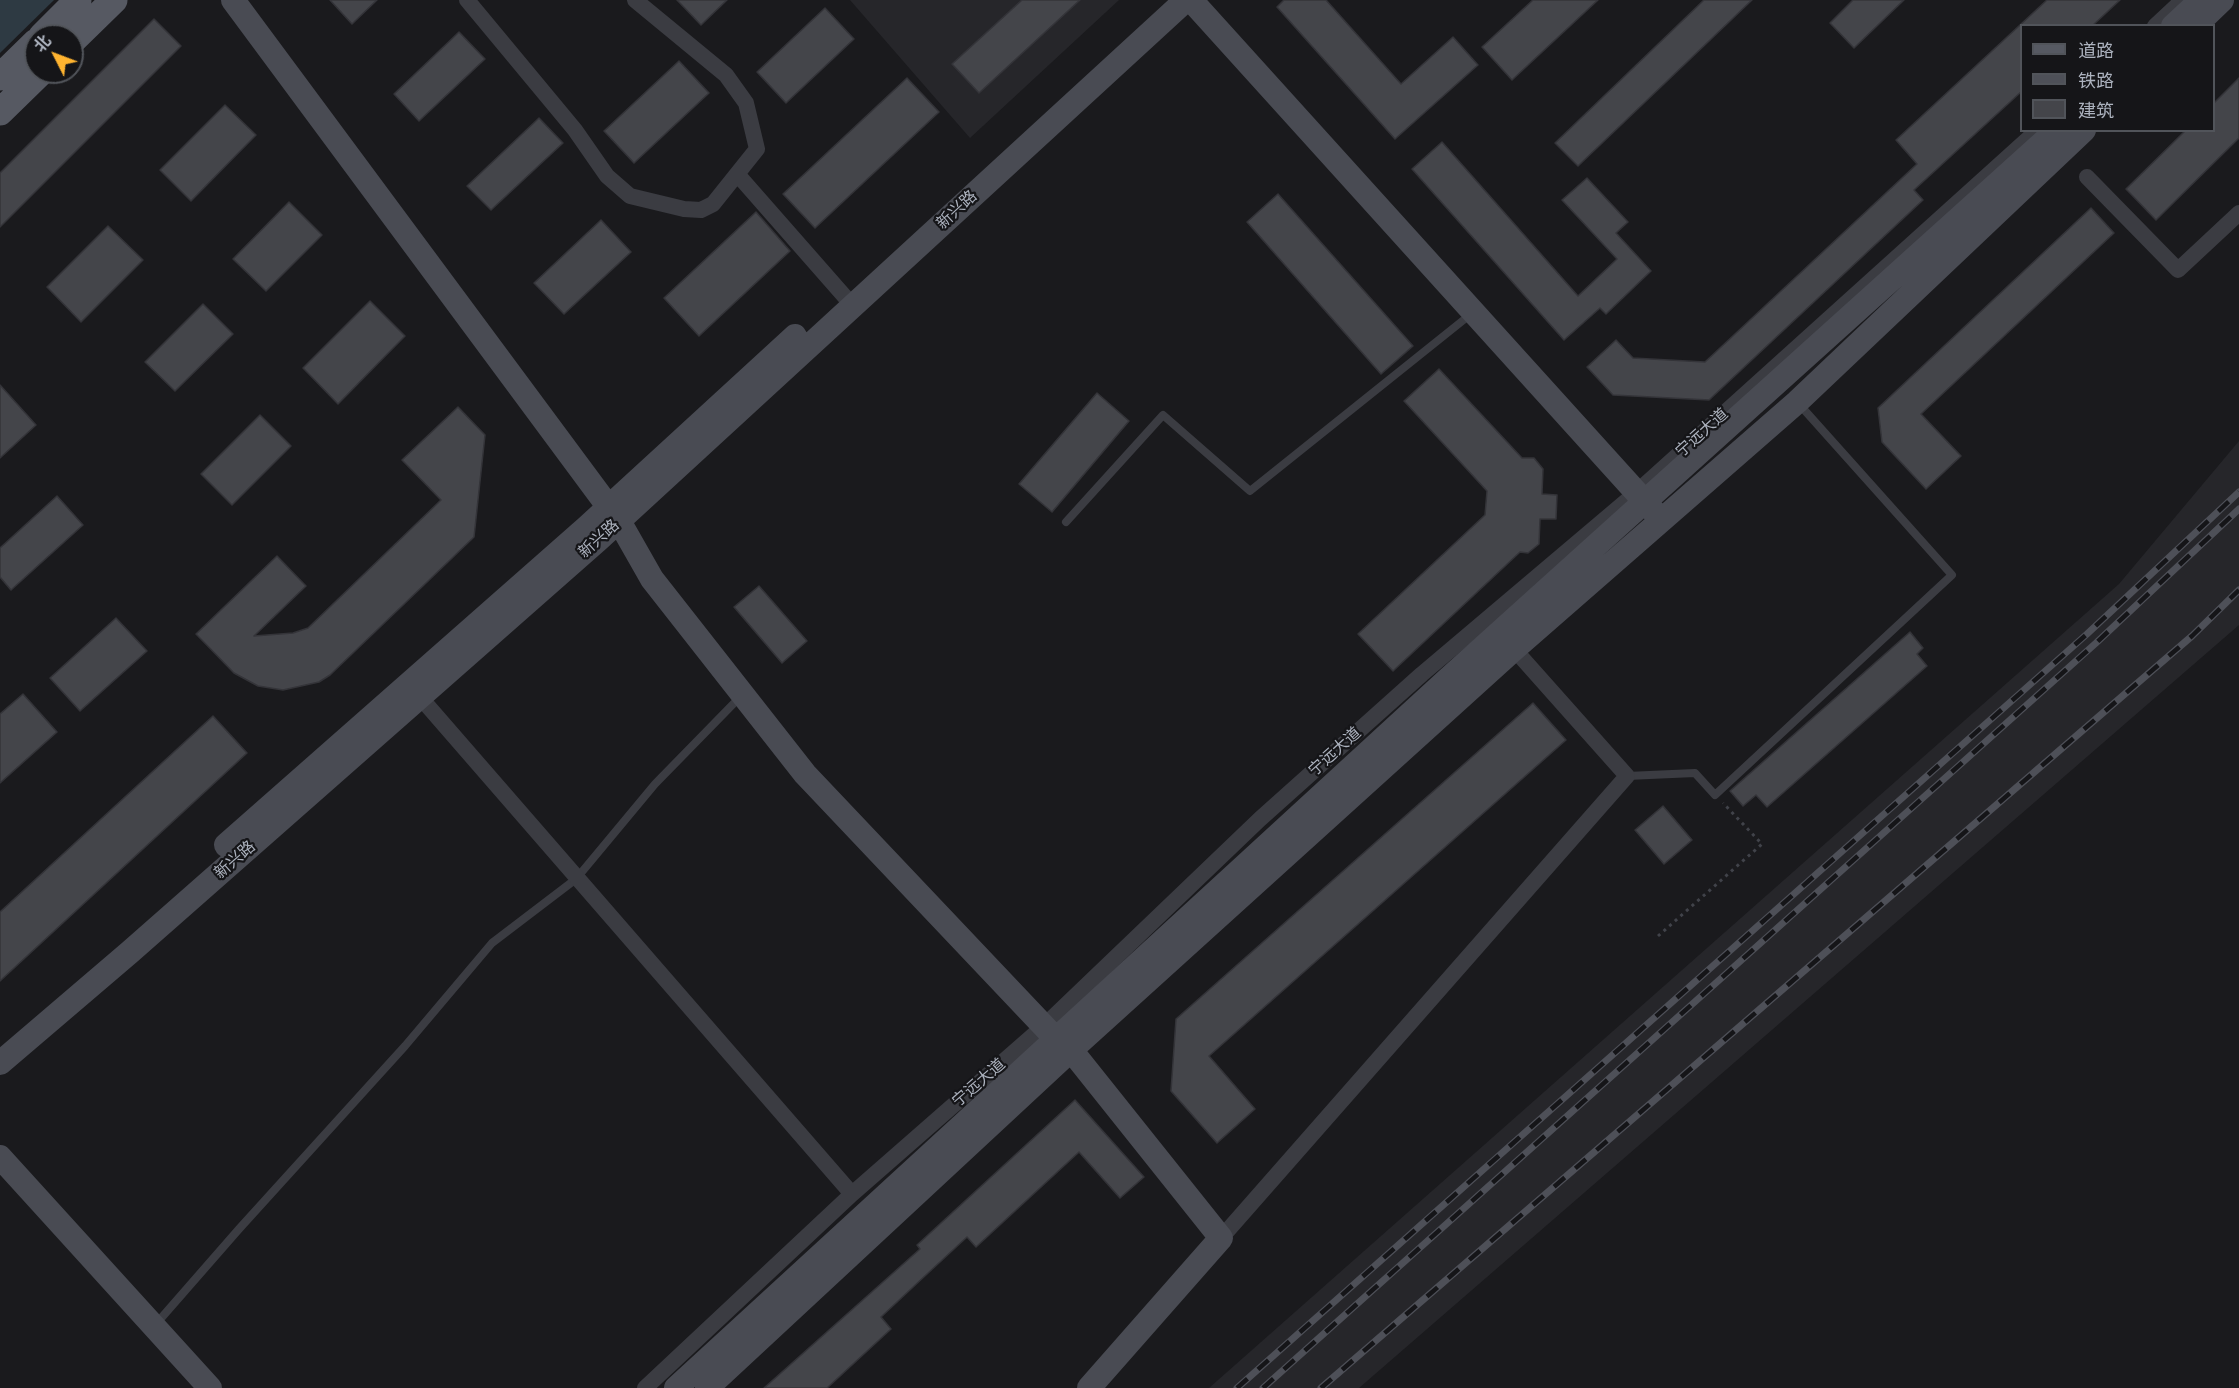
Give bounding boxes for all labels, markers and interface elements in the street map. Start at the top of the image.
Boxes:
north arrow [24,24,84,84]
legend [2020,24,2215,132]
text: 北 [29,30,56,57]
text: 道路 [2078,38,2114,62]
text: 铁路 [2078,68,2114,92]
text: 建筑 [2078,98,2114,122]
street label: 新兴路 [933,187,981,233]
street label: 宁远大道 [1672,404,1732,462]
street label: 新兴路 [575,516,623,562]
street label: 宁远大道 [1305,723,1365,781]
street label: 新兴路 [211,837,259,883]
street label: 宁远大道 [949,1055,1009,1111]

